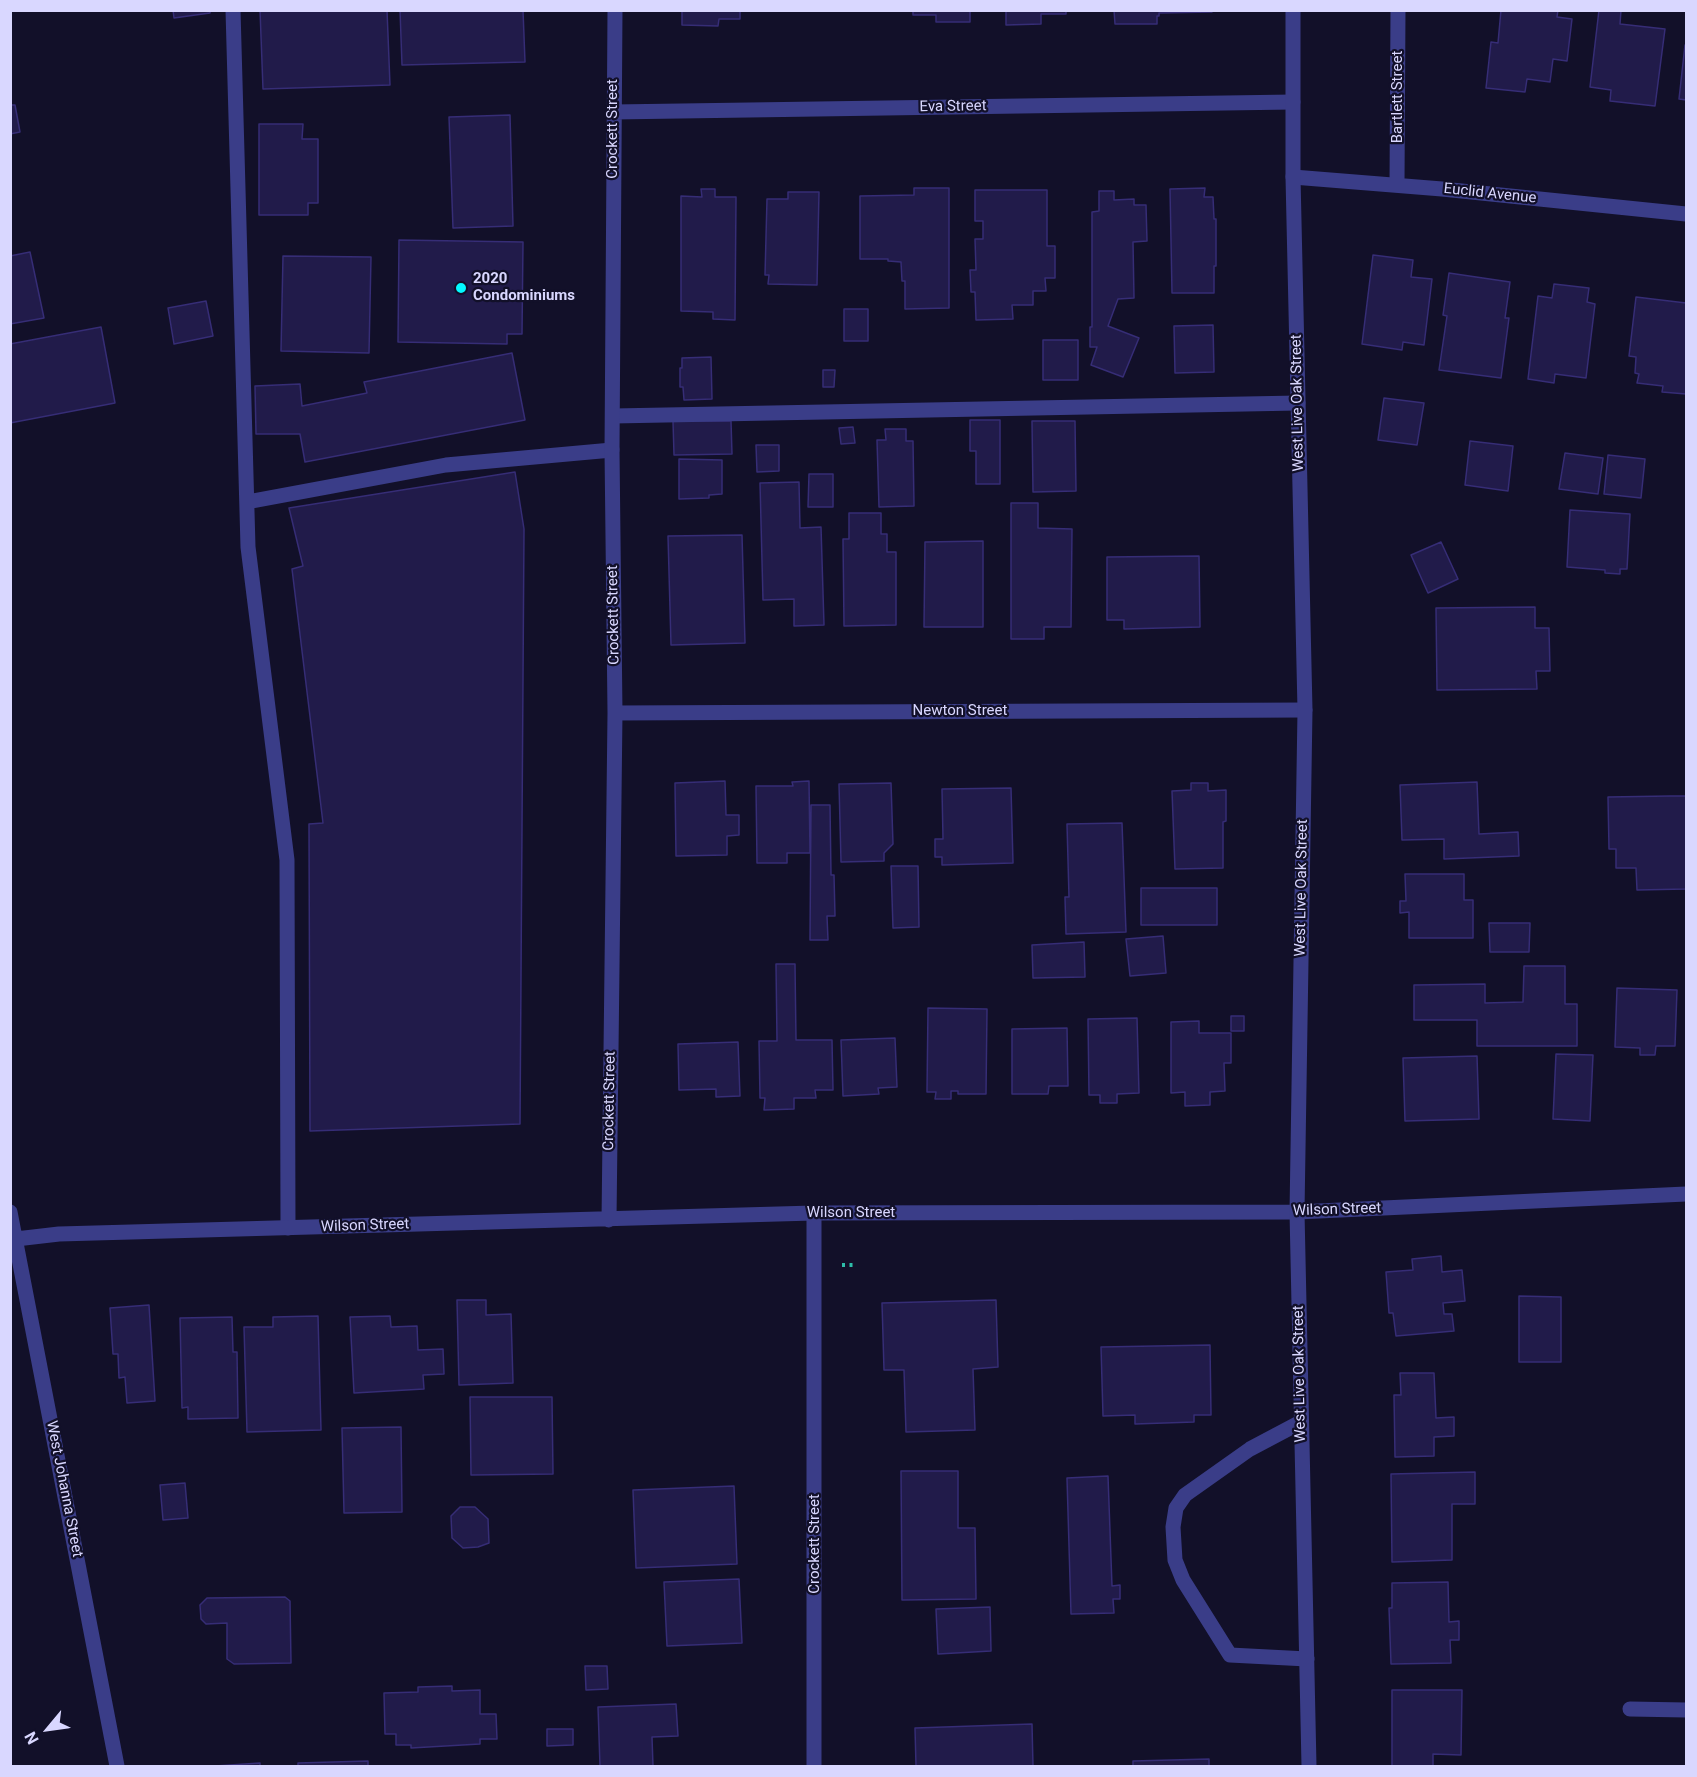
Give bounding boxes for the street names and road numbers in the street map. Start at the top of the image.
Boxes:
street label: Bartlett Street [1389,51,1407,143]
street label: Crockett Street [604,79,622,179]
street label: Eva Street [919,97,987,117]
street label: Euclid Avenue [1443,180,1537,208]
street label: West Live Oak Street [1288,334,1308,472]
street label: Crockett Street [604,565,624,665]
street label: Newton Street [913,702,1007,720]
street label: West Live Oak Street [1292,819,1312,957]
street label: Crockett Street [600,1051,620,1151]
street label: Wilson Street [1292,1199,1382,1221]
street label: Wilson Street [807,1204,895,1222]
street label: Wilson Street [320,1215,410,1237]
street label: West Live Oak Street [1290,1305,1310,1443]
street label: West Johanna Street [42,1419,86,1559]
street label: Crockett Street [806,1494,824,1594]

